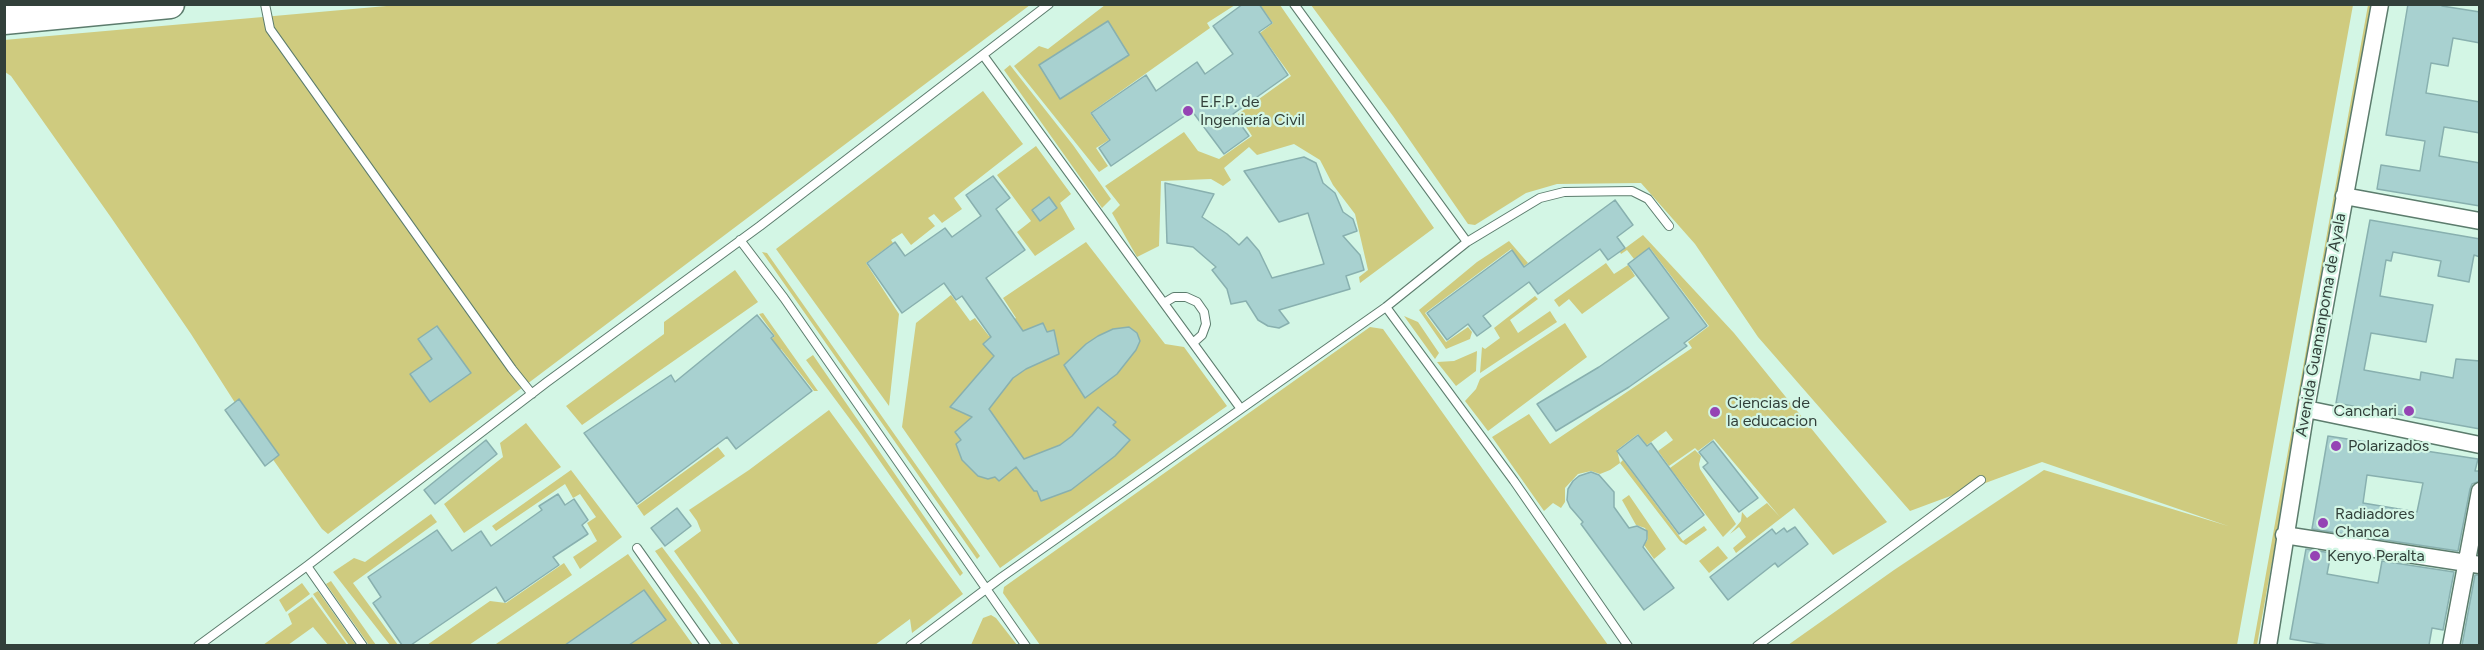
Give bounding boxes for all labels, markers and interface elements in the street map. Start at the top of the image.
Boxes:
place label: E.F.P. de Ingeniería Civil [1200,92,1305,130]
marker: E.F.P. de Ingeniería Civil [1181,104,1195,118]
street label: Avenida Guamanpoma de Ayala [2292,212,2350,438]
place label: Ciencias de la educacion [1727,393,1817,431]
place label: Canchari [2334,401,2397,421]
marker: Canchari [2402,404,2416,418]
marker: Ciencias de la educacion [1708,405,1722,419]
place label: Polarizados [2348,436,2429,456]
marker: Polarizados [2329,439,2343,453]
place label: Radiadores Chanca [2335,504,2415,542]
marker: Radiadores Chanca [2316,516,2330,530]
place label: Kenyo Peralta [2327,546,2425,566]
marker: Kenyo Peralta [2308,549,2322,563]

